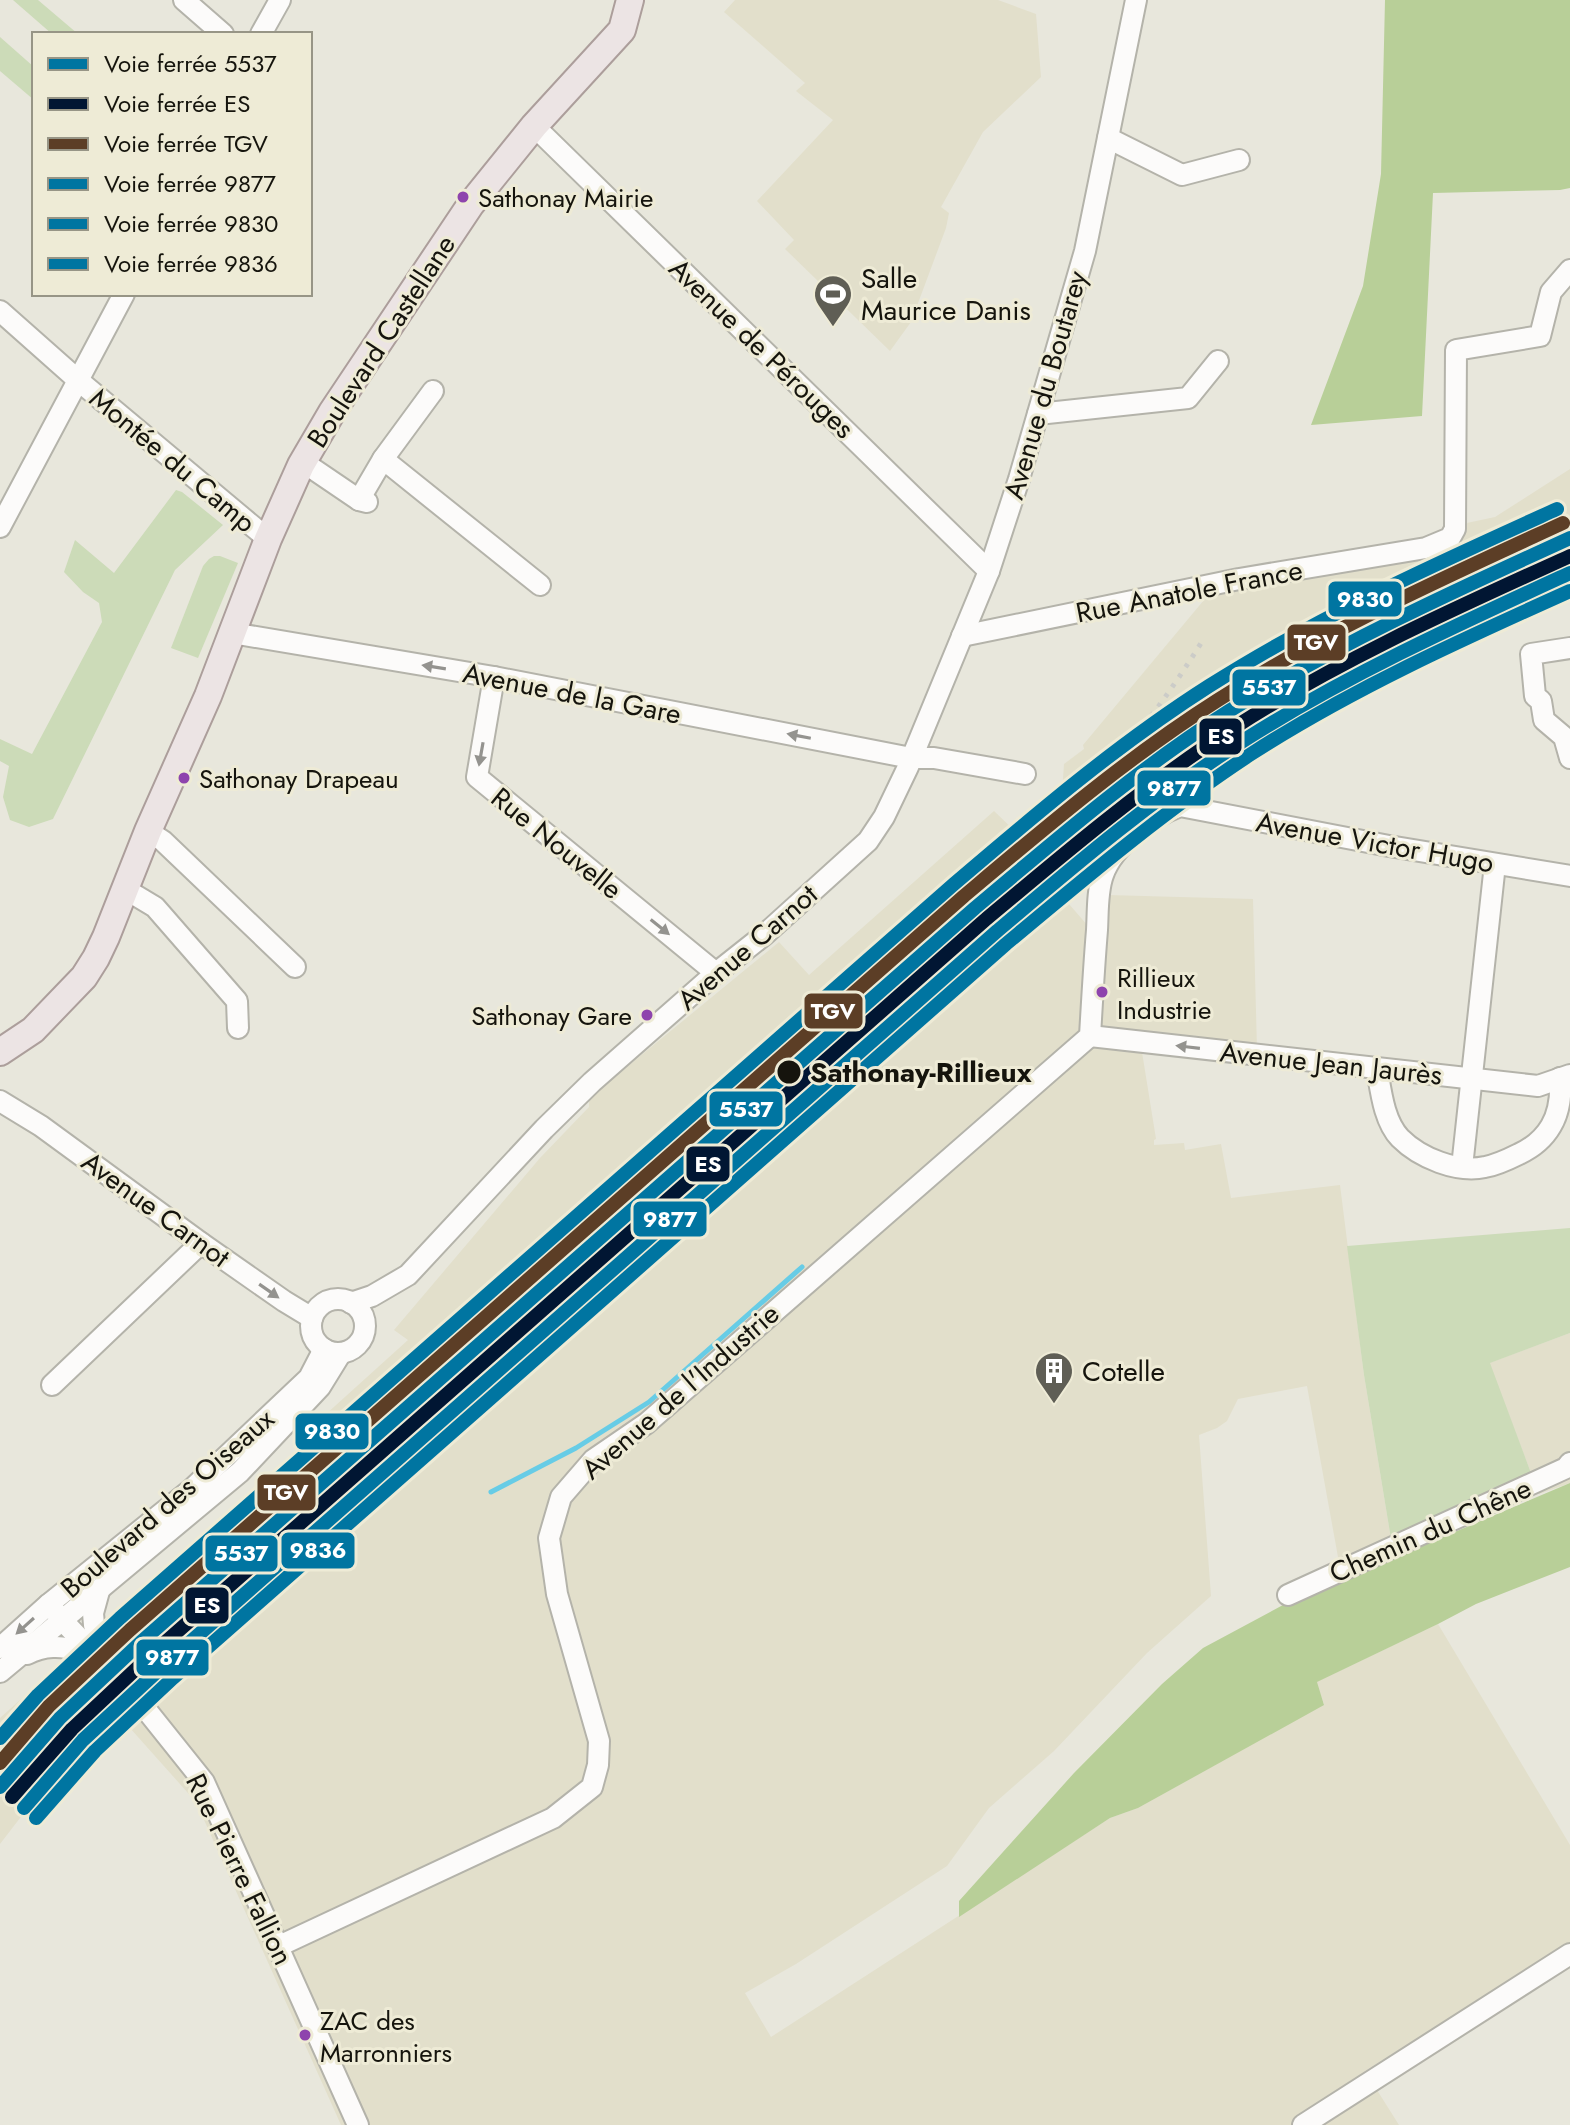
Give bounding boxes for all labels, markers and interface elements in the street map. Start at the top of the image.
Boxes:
legend [32,32,312,296]
text: Voie ferrée 5537 [104,46,277,81]
text: Voie ferrée ES [104,86,250,121]
text: Voie ferrée TGV [104,126,268,161]
text: Voie ferrée 9877 [104,166,276,201]
place label: Sathonay Mairie [478,179,654,217]
marker: Sathonay Mairie [455,189,471,205]
text: Voie ferrée 9830 [104,206,279,241]
street label: Boulevard Castellane [297,227,466,456]
text: Voie ferrée 9836 [104,246,278,281]
street label: Avenue de Pérouges [660,249,864,448]
place label: Salle Maurice Danis [861,258,1031,331]
street label: Avenue du Boutarey [993,265,1098,504]
sports icon: Salle Maurice Danis [812,273,854,328]
street label: Montée du Camp [81,378,265,542]
street label: Rue Anatole France [1072,549,1306,634]
line badge: 9830 [1327,580,1403,618]
text: 9830 [1337,583,1393,615]
line badge: TGV [1286,623,1347,662]
text: TGV [1294,626,1339,658]
street label: Avenue de la Gare [459,652,685,735]
one-way arrow [421,660,446,673]
line badge: 5537 [1231,668,1307,707]
text: 5537 [1242,671,1297,703]
line badge: ES [1198,717,1243,756]
text: ES [1207,720,1235,752]
one-way arrow [787,729,812,742]
one-way arrow [474,742,487,767]
place label: Sathonay Drapeau [199,760,399,798]
line badge: 9877 [1136,769,1212,807]
marker: Sathonay Drapeau [176,770,192,786]
text: 9877 [1147,772,1202,804]
street label: Rue Nouvelle [482,778,631,909]
street label: Avenue Victor Hugo [1253,801,1497,884]
street label: Avenue Carnot [668,874,827,1020]
one-way arrow [649,918,669,935]
place label: Rillieux Industrie [1117,959,1211,1029]
marker: Rillieux Industrie [1094,984,1110,1000]
line badge: TGV [803,992,864,1030]
text: TGV [811,995,856,1027]
place label: Sathonay Gare [471,997,632,1035]
marker: Sathonay Gare [639,1007,655,1023]
street label: Avenue Jean Jaurès [1218,1031,1444,1096]
one-way arrow [1175,1041,1200,1054]
place label: Sathonay-Rillieux [810,1052,1032,1093]
marker: Sathonay-Rillieux [775,1058,803,1086]
line badge: 5537 [708,1090,784,1128]
text: 5537 [719,1093,774,1125]
street label: Avenue Carnot [73,1142,239,1277]
line badge: ES [685,1145,731,1183]
text: ES [694,1148,722,1180]
line badge: 9877 [632,1200,708,1238]
text: 9877 [643,1203,698,1235]
one-way arrow [259,1283,280,1298]
street label: Avenue de l'Industrie [572,1294,788,1489]
building icon: Cotelle [1033,1350,1075,1405]
place label: Cotelle [1082,1351,1165,1392]
street label: Boulevard des Oiseaux [52,1399,283,1608]
line badge: 9830 [294,1412,370,1451]
text: 9830 [304,1415,360,1447]
street label: Chemin du Chêne [1323,1468,1538,1593]
line badge: TGV [256,1473,317,1512]
text: TGV [264,1476,309,1508]
line badge: 9836 [280,1531,356,1570]
line badge: 5537 [204,1534,279,1573]
text: 9836 [290,1534,346,1566]
text: 5537 [214,1537,269,1569]
line badge: ES [184,1586,230,1625]
text: ES [193,1589,221,1621]
one-way arrow [15,1617,34,1635]
line badge: 9877 [135,1638,210,1677]
text: 9877 [145,1641,200,1673]
street label: Rue Pierre Fallion [175,1766,304,1972]
place label: ZAC des Marronniers [320,2002,452,2072]
marker: ZAC des Marronniers [297,2027,313,2043]

